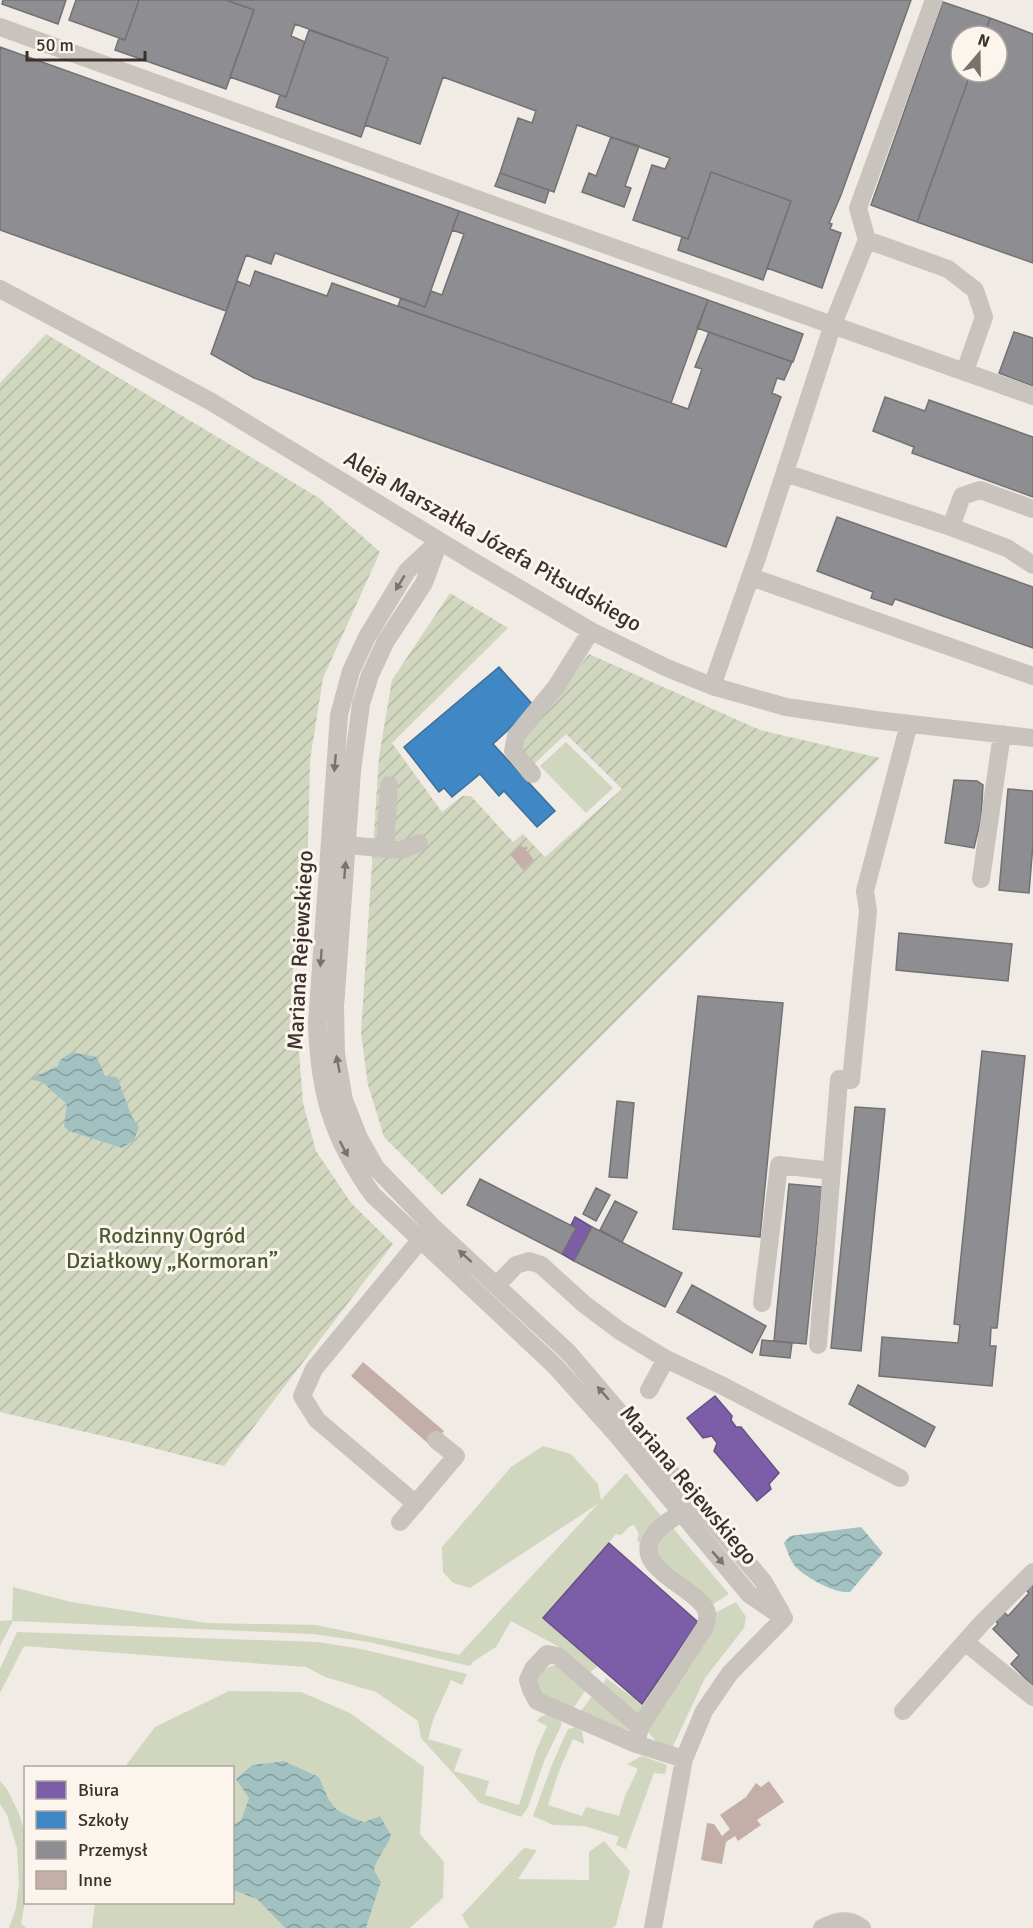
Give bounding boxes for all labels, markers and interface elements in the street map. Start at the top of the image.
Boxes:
scale bar [27,24,146,62]
north arrow [949,24,1009,84]
text: N [975,30,992,52]
text: 50 m [36,34,74,56]
street label: Aleja Marszałka Józefa Piłsudskiego [339,445,647,637]
one-way arrow [394,575,405,591]
one-way arrow [330,754,339,773]
street label: Mariana Rejewskiego [281,850,319,1050]
one-way arrow [340,860,350,879]
one-way arrow [316,949,325,968]
one-way arrow [333,1054,342,1073]
one-way arrow [339,1140,349,1157]
park label: Rodzinny Ogród Działkowy „Kormoran” [66,1222,278,1274]
one-way arrow [458,1250,473,1263]
one-way arrow [597,1386,610,1401]
street label: Mariana Rejewskiego [614,1400,764,1570]
one-way arrow [712,1550,725,1566]
legend [24,1766,234,1904]
text: Biura [78,1779,119,1801]
text: Szkoły [78,1809,129,1831]
text: Przemysł [78,1839,148,1861]
text: Inne [78,1869,112,1891]

